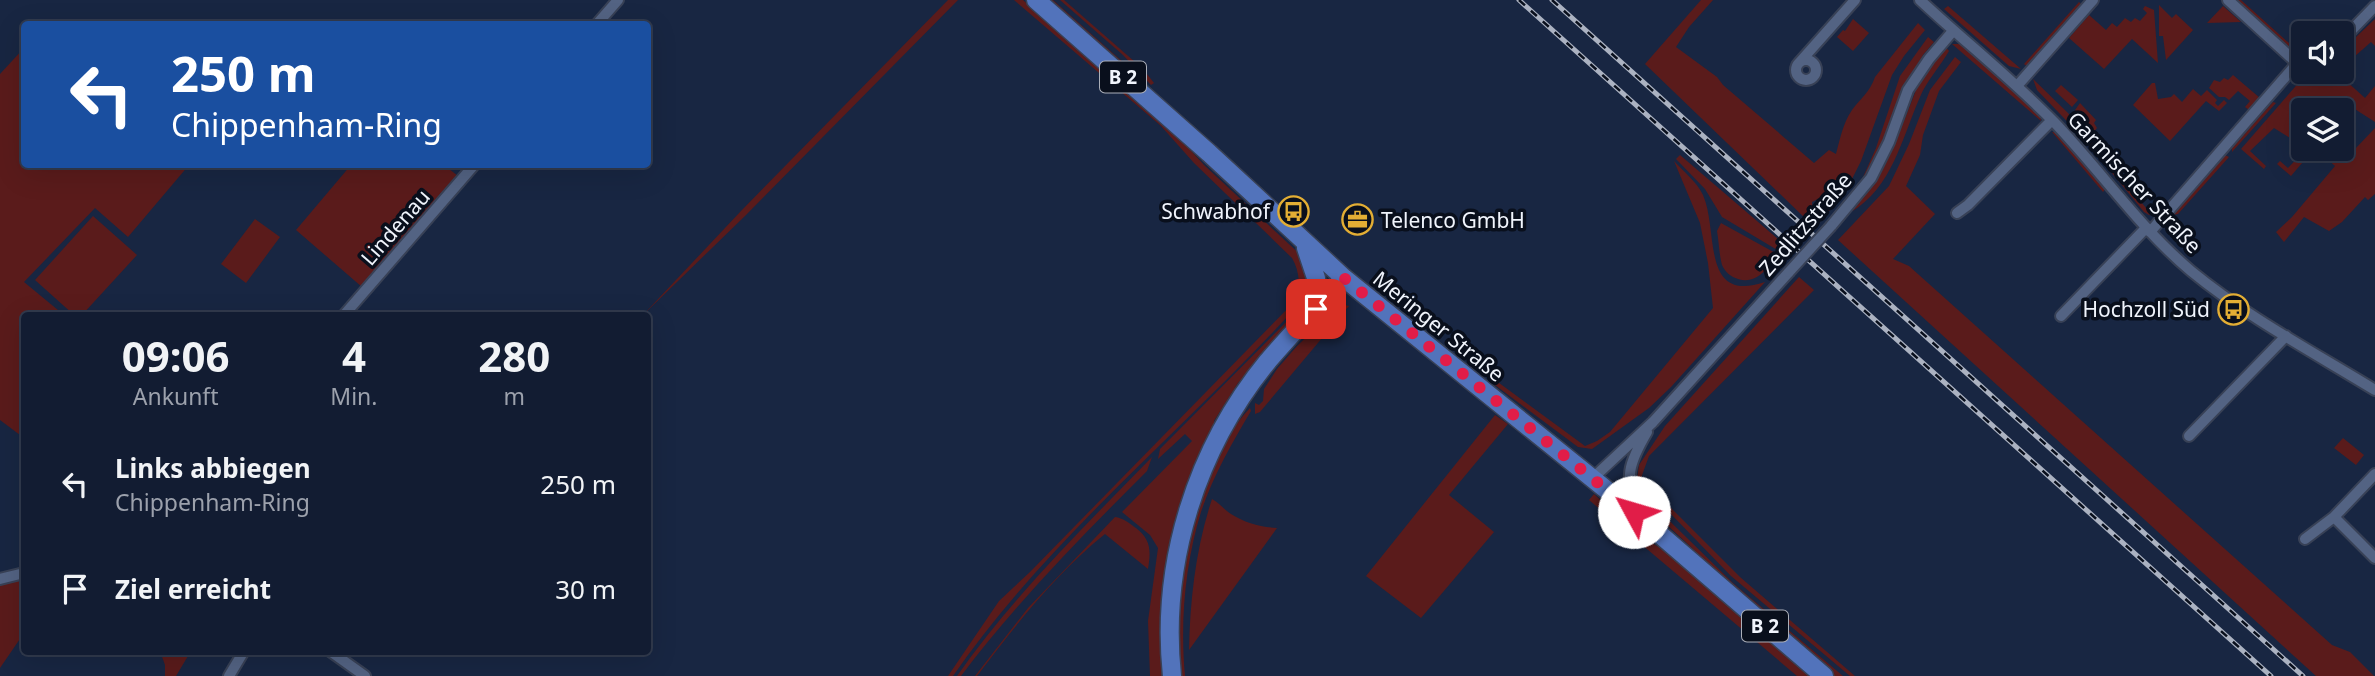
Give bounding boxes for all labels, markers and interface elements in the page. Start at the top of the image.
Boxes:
map controls [2291,21,2354,161]
button: sound [2291,21,2354,84]
text: 250 m [171,40,316,106]
icon: left [56,49,147,140]
road number: B 2 [1100,61,1146,92]
button: layers [2291,98,2354,161]
text: Chippenham-Ring [171,103,442,146]
street label: Garmischer Straße [2062,105,2208,259]
street label: Zedlitzstraße [1753,167,1857,281]
street label: Lindenau [354,183,436,271]
bus stop icon: Schwabhof [1276,194,1310,228]
place label: Schwabhof [1161,197,1272,225]
office icon: Telenco GmbH [1341,203,1375,237]
place label: Telenco GmbH [1381,206,1525,234]
street label: Meringer Straße [1368,264,1510,388]
pin [1286,279,1346,339]
icon: arrive [1297,290,1335,328]
bus stop icon: Hochzoll Süd [2216,292,2250,326]
place label: Hochzoll Süd [2082,295,2210,323]
text: 09:06 [122,327,230,384]
text: 4 [342,327,366,384]
text: 280 [478,327,550,384]
text: Ankunft [133,380,219,412]
text: Min. [330,380,378,412]
text: m [503,380,525,412]
text: Links abbiegen [115,450,311,486]
icon: left [56,465,94,503]
text: 250 m [540,466,616,502]
position arrow [1597,475,1671,549]
text: Chippenham-Ring [115,486,310,518]
icon: arrive [56,570,94,608]
text: Ziel erreicht [115,571,271,607]
text: 30 m [555,571,616,607]
road number: B 2 [1742,610,1788,642]

